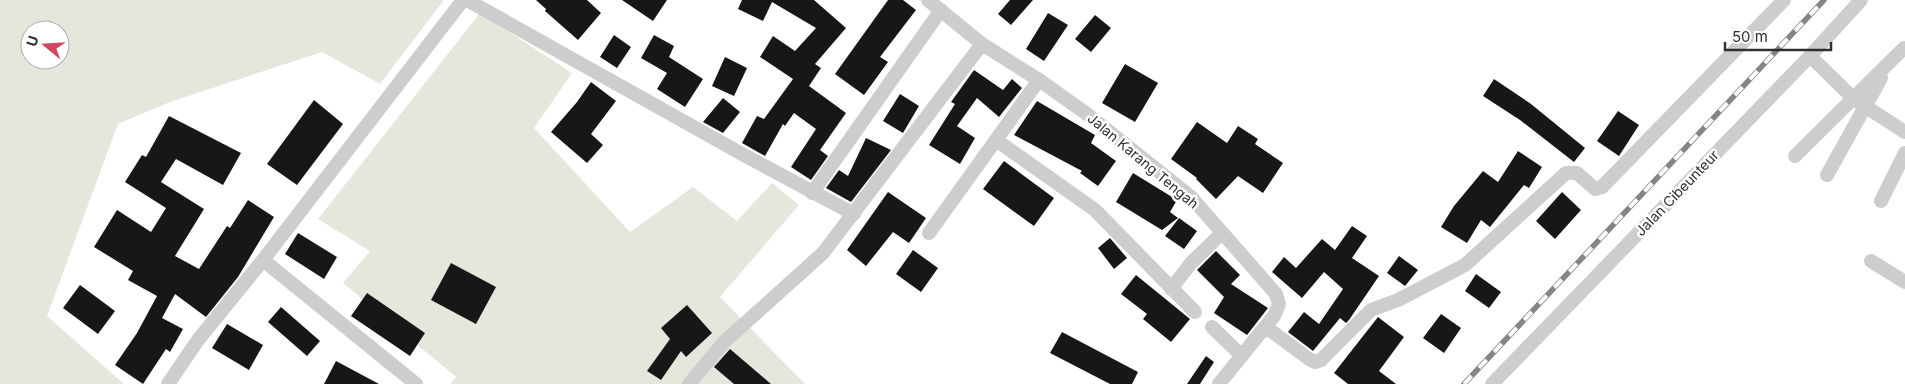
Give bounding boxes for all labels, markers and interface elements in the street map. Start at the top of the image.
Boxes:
north arrow [20,20,70,70]
scale bar [1725,20,1831,52]
text: 50 m [1732,27,1768,46]
text: U [22,33,42,48]
street label: Jalan Karang Tengah [1084,109,1202,212]
street label: Jalan Cibeunteur [1631,146,1722,239]

